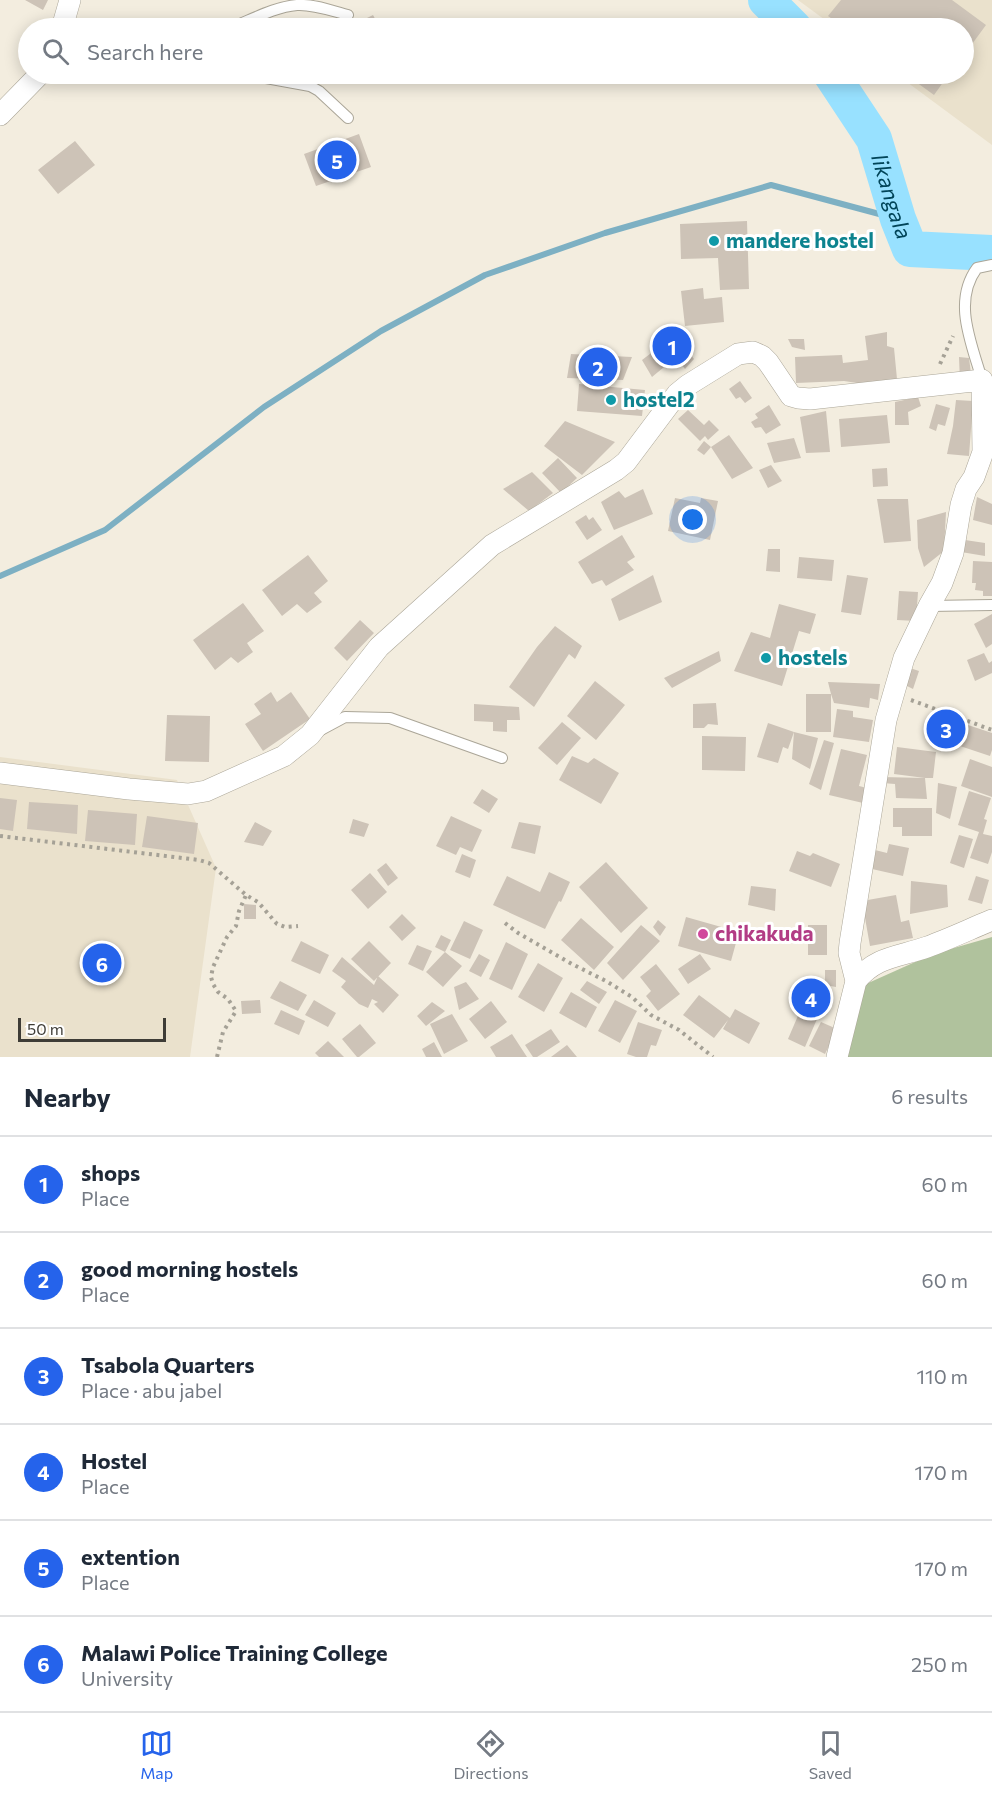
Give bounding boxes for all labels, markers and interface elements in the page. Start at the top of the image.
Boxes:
search box [18,18,974,84]
icon: search [39,35,72,68]
text: Search here [87,38,203,65]
pin: 5 [318,138,356,182]
water label: likangala [866,151,919,243]
place label: mandere hostel [726,227,874,252]
marker: mandere hostel [707,234,721,248]
pin: 1 [652,324,692,368]
pin: 2 [578,344,618,389]
place label: hostel2 [623,386,695,411]
marker: hostel2 [604,393,618,407]
your location [678,505,707,534]
place label: hostels [778,644,848,669]
marker: hostels [759,651,773,665]
pin: 3 [926,706,966,752]
place label: chikakuda [715,920,814,945]
marker: chikakuda [696,927,710,941]
pin: 6 [82,940,122,986]
pin: 4 [792,976,830,1020]
scale bar [18,1015,166,1042]
text: 50 m [27,1019,64,1038]
text: Nearby [24,1081,111,1112]
text: 6 results [891,1084,968,1108]
text: shops [81,1159,140,1186]
text: 1 [39,1172,48,1196]
text: 60 m [922,1172,968,1196]
text: Place [81,1186,130,1210]
text: good morning hostels [81,1255,298,1282]
text: 2 [38,1268,49,1292]
text: 60 m [922,1268,968,1292]
text: Place [81,1282,130,1306]
text: Tsabola Quarters [81,1351,254,1378]
text: 3 [38,1364,49,1388]
text: 110 m [917,1364,968,1388]
text: Place · abu jabel [81,1378,222,1402]
text: Hostel [81,1447,147,1474]
text: 4 [37,1460,50,1484]
text: 170 m [915,1460,968,1484]
text: Place [81,1474,130,1498]
text: extention [81,1543,180,1570]
text: 5 [38,1556,49,1580]
text: 170 m [915,1556,968,1580]
text: Place [81,1570,130,1594]
text: Malawi Police Training College [81,1639,388,1666]
text: 6 [37,1652,50,1676]
text: 250 m [911,1652,968,1676]
text: University [81,1666,173,1690]
tab: Map [140,1727,173,1782]
tab: Directions [453,1727,528,1782]
tab: Saved [809,1727,852,1782]

